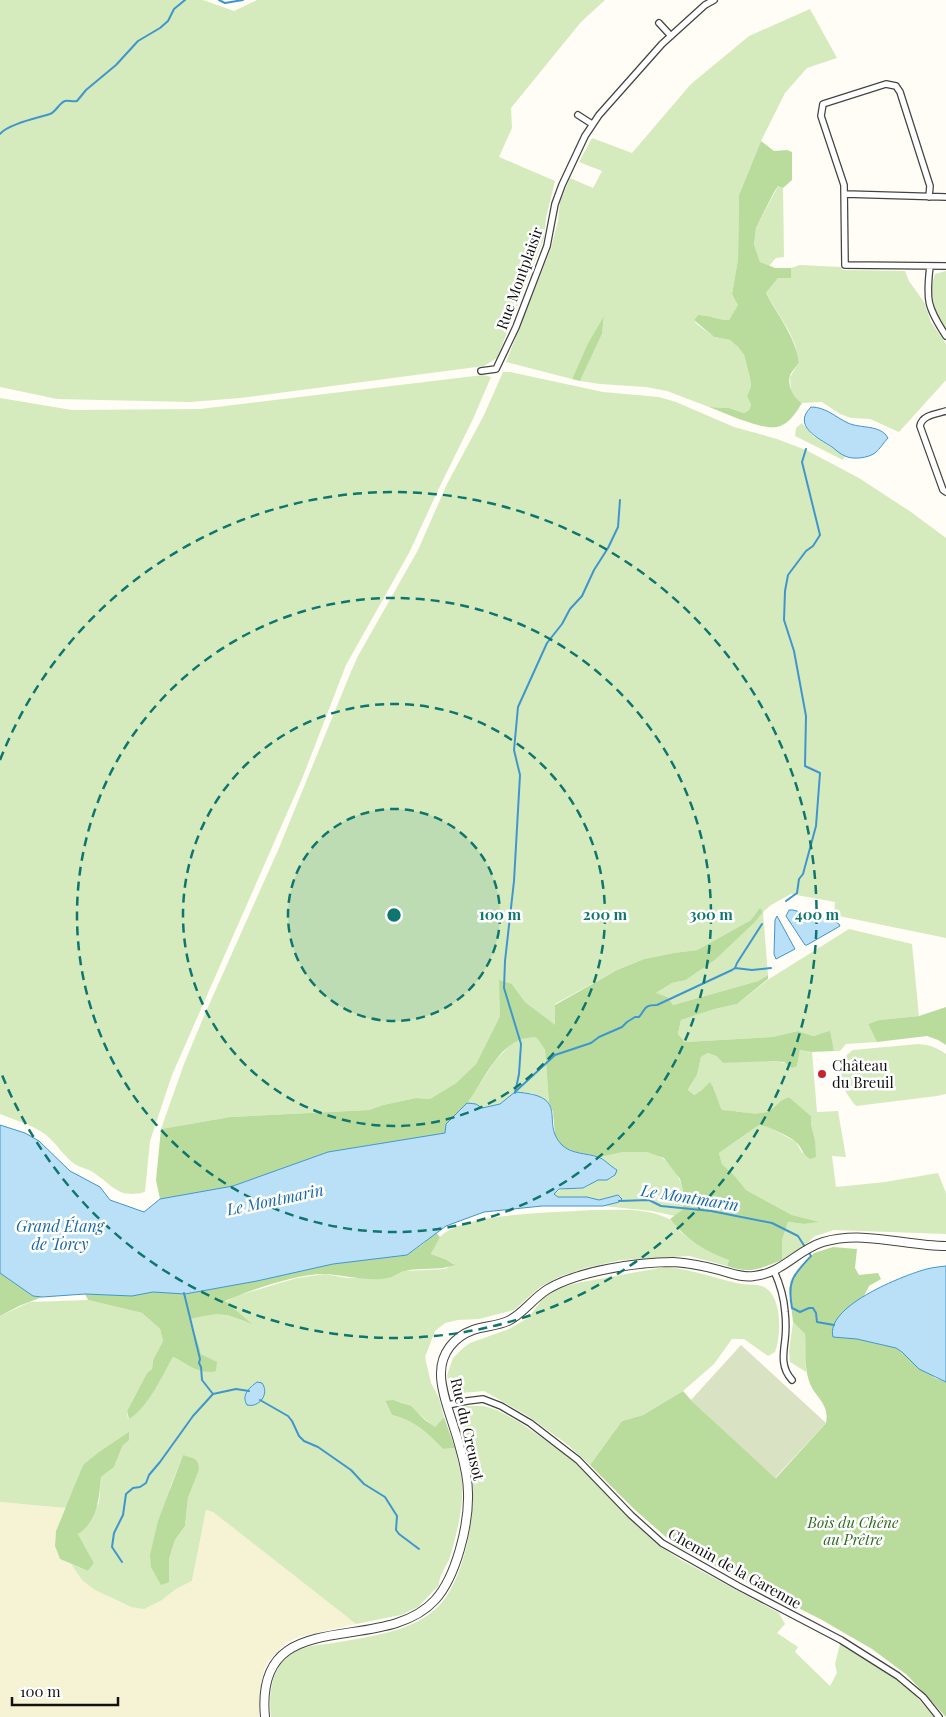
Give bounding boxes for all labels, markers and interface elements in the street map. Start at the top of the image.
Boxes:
street label: Rue Montplaisir [491,224,547,332]
text: 100 m [479,904,522,924]
text: 200 m [583,904,628,924]
text: 300 m [689,904,733,924]
text: 400 m [795,904,840,924]
centre of rings [385,906,403,924]
place label: Château du Breuil [832,1055,894,1092]
marker: Château du Breuil [816,1068,828,1080]
water label: Le Montmarin [224,1178,325,1220]
water label: Le Montmarin [639,1179,740,1215]
water label: Grand Étang de Torcy [16,1215,106,1254]
street label: Rue du Creusot [447,1376,490,1483]
park label: Bois du Chêne au Prêtre [807,1512,899,1549]
street label: Chemin de la Garenne [665,1523,805,1613]
scale bar [12,1674,119,1706]
text: 100 m [20,1681,61,1701]

